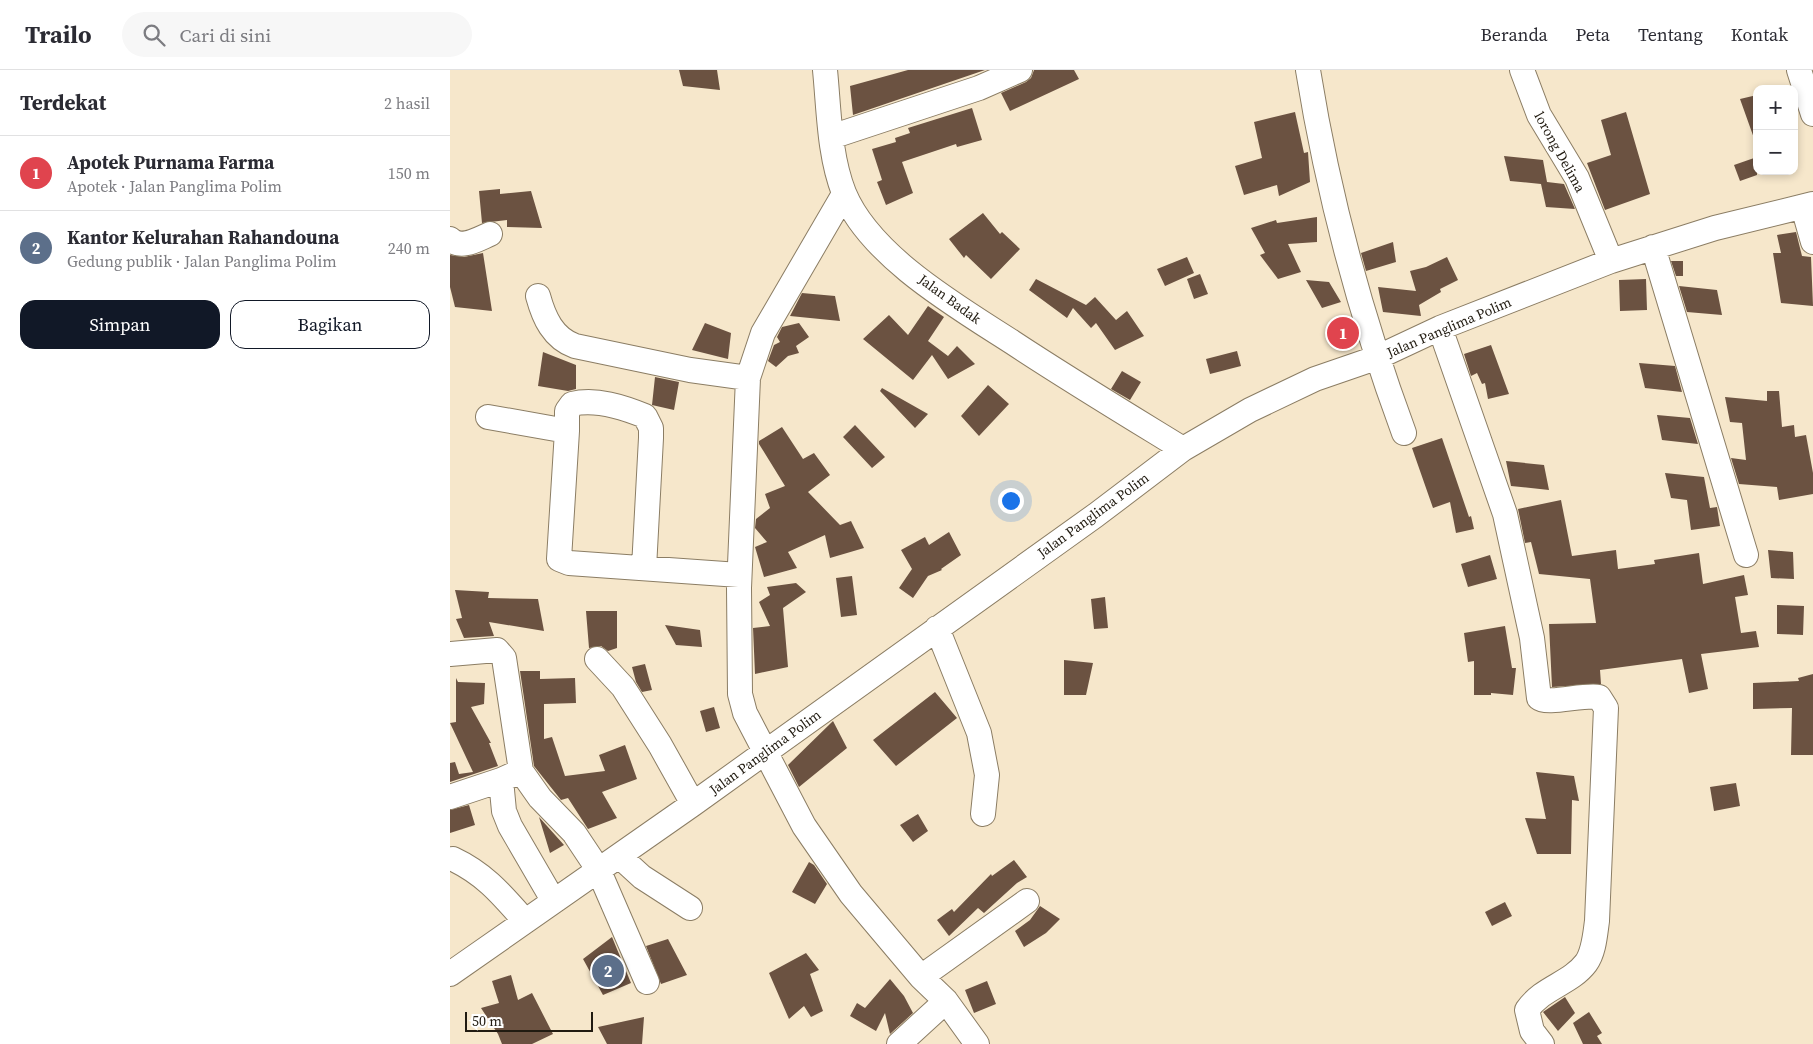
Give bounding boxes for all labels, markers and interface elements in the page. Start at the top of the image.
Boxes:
search box [122,12,472,57]
text: Trailo [25,18,92,51]
icon: search [140,21,168,49]
text: Cari di sini [180,22,271,48]
text: Beranda [1480,22,1548,47]
text: Peta [1576,22,1610,47]
text: Tentang [1638,22,1703,47]
text: Kontak [1731,22,1788,47]
map controls [1753,85,1798,175]
button: + [1753,85,1798,130]
text: Terdekat [20,88,106,117]
text: 2 hasil [384,92,430,114]
street label: lorong Delima [1530,108,1591,197]
button: − [1753,130,1798,175]
text: Apotek Purnama Farma [67,149,274,175]
text: 1 [32,162,40,184]
text: 150 m [388,162,430,184]
text: Apotek · Jalan Panglima Polim [67,175,282,197]
text: Kantor Kelurahan Rahandouna [67,224,339,250]
text: 2 [32,237,40,259]
text: 240 m [388,237,430,259]
text: Gedung publik · Jalan Panglima Polim [67,250,337,272]
street label: Jalan Badak [914,269,986,329]
street label: Jalan Panglima Polim [1383,292,1515,363]
button: Simpan [20,300,220,349]
button: Bagikan [230,300,430,349]
pin: 1 [1327,314,1359,352]
street label: Jalan Panglima Polim [1032,467,1153,563]
your location [998,488,1024,514]
street label: Jalan Panglima Polim [704,704,825,800]
pin: 2 [592,952,624,990]
scale bar [465,1009,592,1032]
text: 50 m [472,1011,502,1031]

